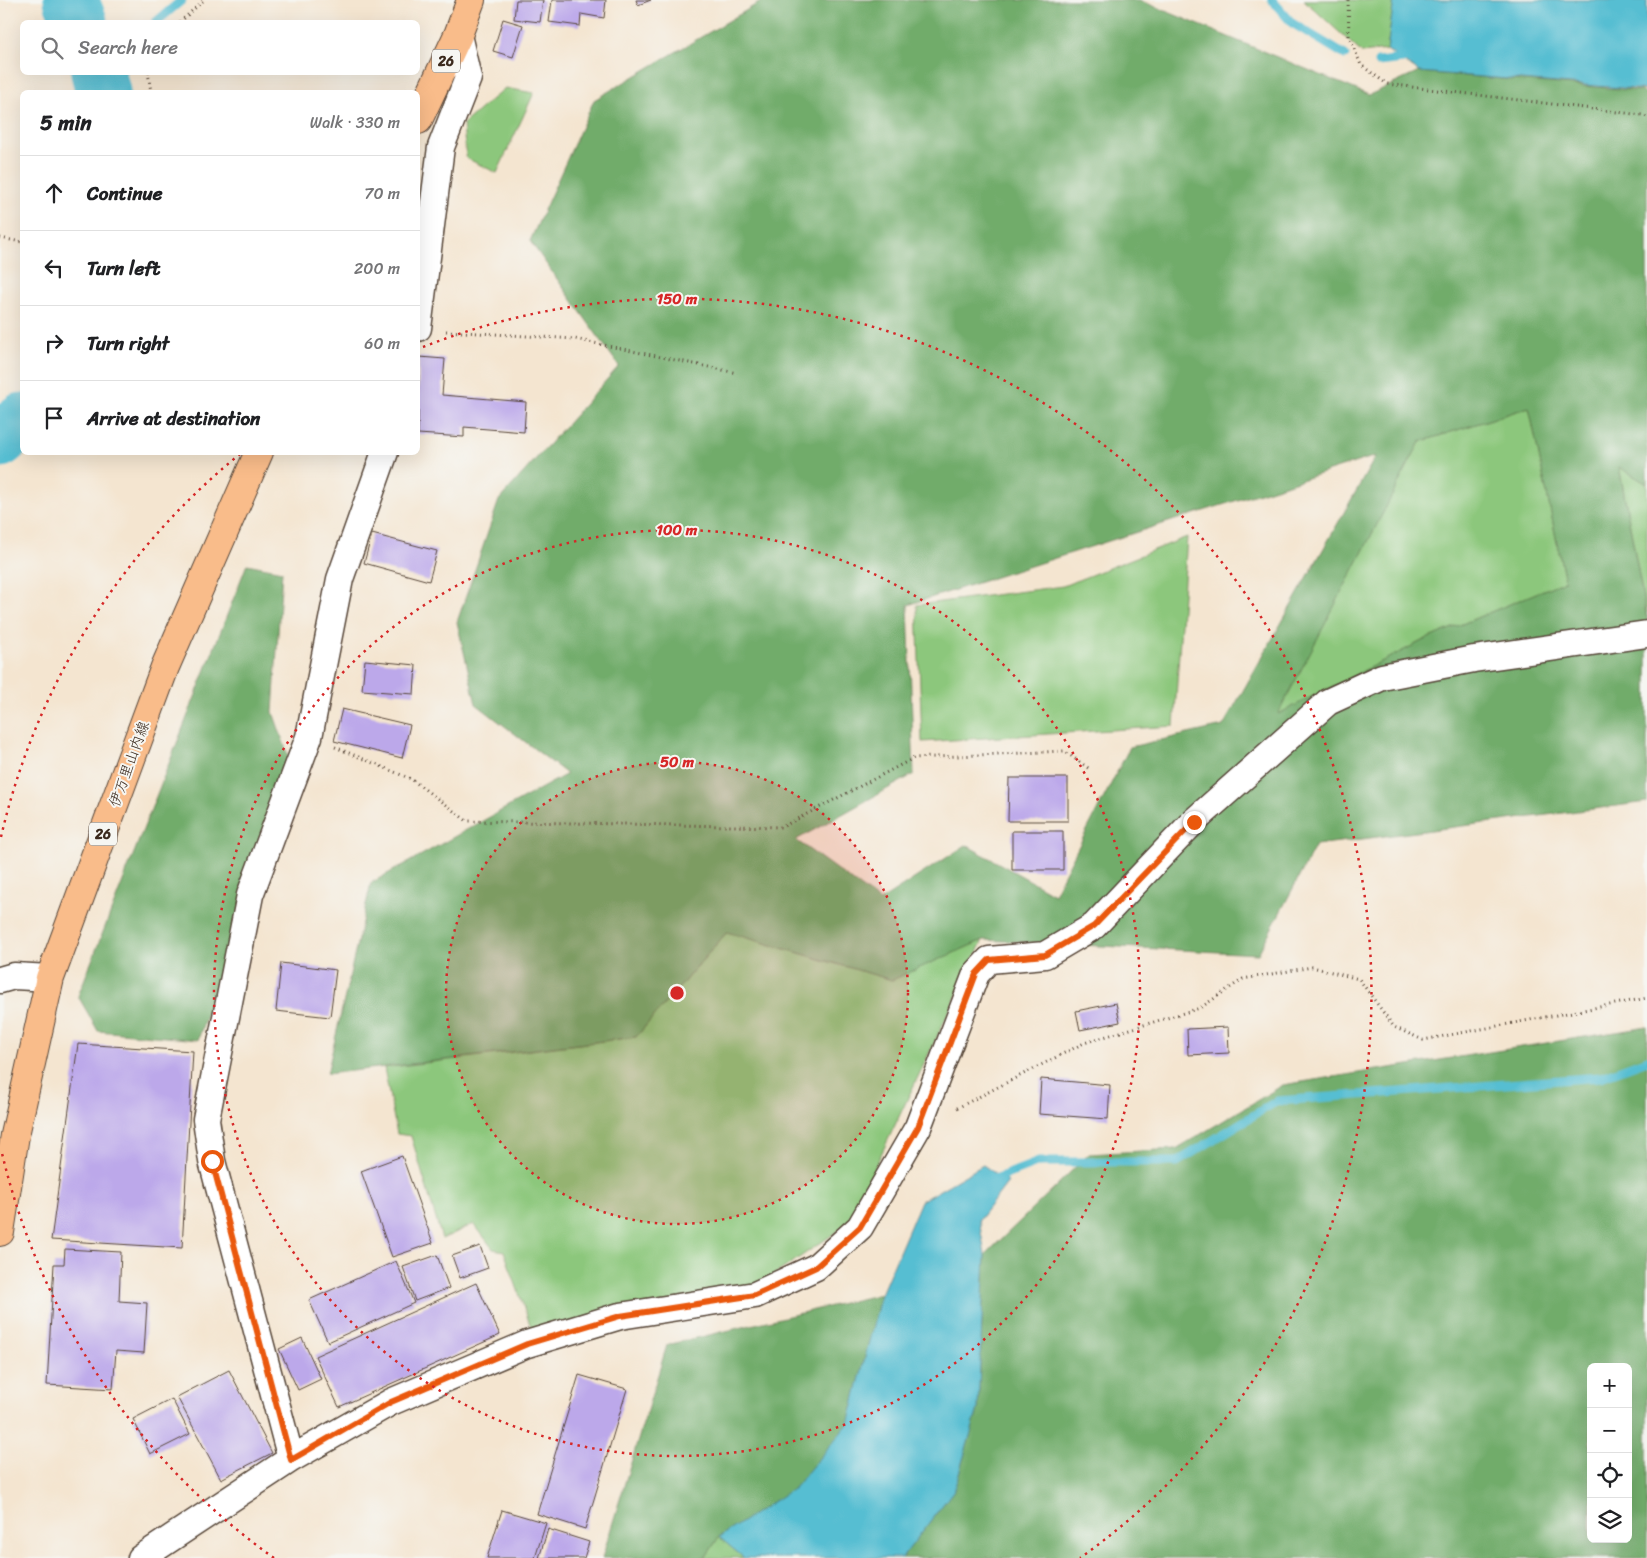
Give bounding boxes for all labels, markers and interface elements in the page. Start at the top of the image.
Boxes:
search box [20,20,420,75]
text: Search here [78,31,178,64]
icon: search [38,34,66,62]
road number: 26 [432,49,460,72]
text: 5 min [40,104,92,142]
text: Walk · 330 m [310,108,400,137]
text: Continue [87,177,163,210]
icon: ahead [40,179,68,207]
text: 70 m [364,179,400,208]
text: Turn left [87,252,160,285]
icon: left [40,254,68,282]
text: 200 m [354,254,400,283]
text: 150 m [657,286,698,312]
text: Turn right [87,327,169,360]
icon: right [40,329,68,357]
text: 60 m [364,329,400,358]
text: Arrive at destination [87,402,260,435]
icon: arrive [40,404,68,432]
text: 100 m [657,517,698,543]
street label: 伊万里山内線 [101,717,157,811]
text: 50 m [660,749,695,775]
route end [1183,811,1206,834]
road number: 26 [89,822,117,846]
centre of rings [668,984,686,1002]
route start [201,1150,224,1173]
map controls [1587,1363,1632,1543]
button: + [1587,1363,1632,1408]
button: − [1587,1408,1632,1453]
button: locate [1587,1453,1632,1498]
button: layers [1587,1498,1632,1543]

